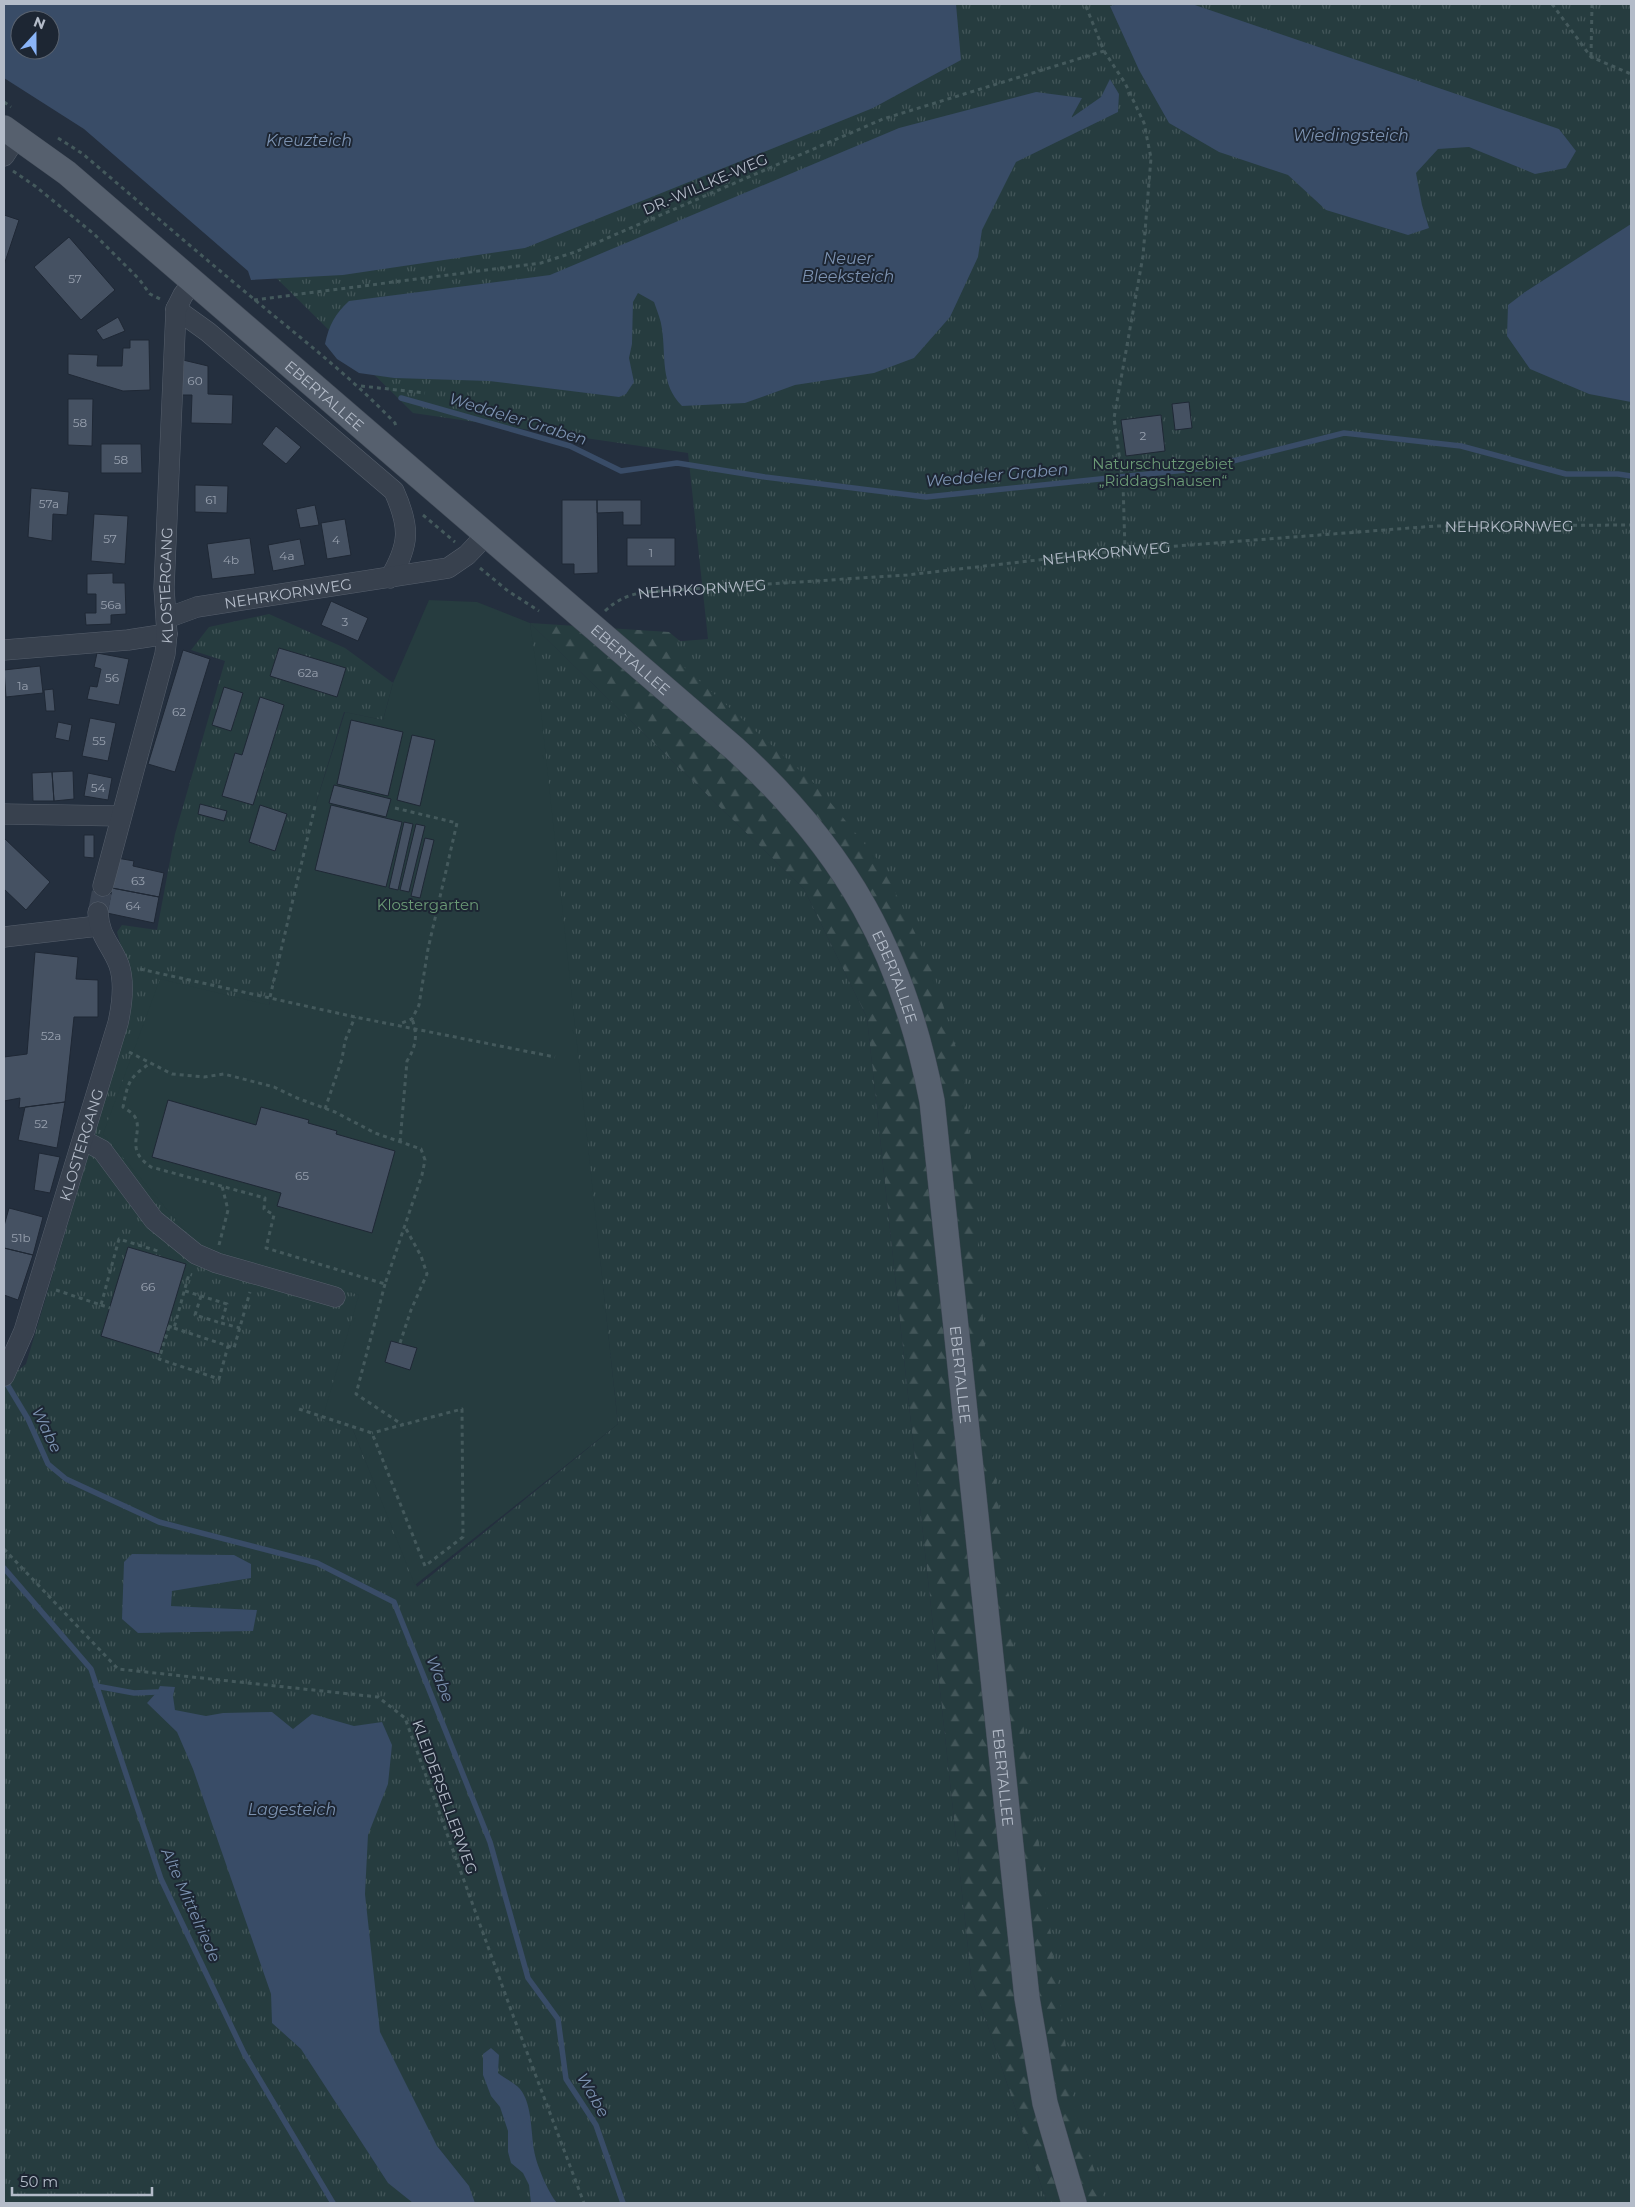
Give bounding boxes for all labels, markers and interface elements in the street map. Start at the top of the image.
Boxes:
north arrow [10,10,60,60]
text: N [31,12,48,33]
water label: Wiedingsteich [1293,126,1409,145]
water label: Kreuzteich [266,131,352,150]
street label: DR.-WILLKE-WEG [640,149,770,219]
water label: Neuer Bleeksteich [802,249,894,286]
house number: 57 [68,271,82,286]
street label: EBERTALLEE [281,356,369,435]
house number: 60 [187,373,203,388]
water label: Weddeler Graben [447,389,589,449]
house number: 58 [73,415,88,430]
house number: 2 [1140,428,1147,443]
house number: 58 [114,452,129,467]
park label: Naturschutzgebiet „Riddagshausen“ [1092,454,1234,490]
water label: Weddeler Graben [925,459,1069,491]
house number: 61 [205,492,217,507]
house number: 57a [39,496,59,511]
street label: NEHRKORNWEG [1445,516,1574,535]
street label: KLOSTERGANG [154,527,177,644]
house number: 57 [103,531,117,546]
house number: 4 [332,532,340,547]
street label: NEHRKORNWEG [1041,537,1171,569]
house number: 1 [649,545,653,560]
house number: 4a [279,548,295,563]
house number: 4b [223,552,239,567]
street label: NEHRKORNWEG [223,574,353,612]
street label: NEHRKORNWEG [636,575,767,603]
house number: 56a [100,597,122,612]
house number: 3 [342,614,349,629]
street label: EBERTALLEE [587,620,674,699]
house number: 62a [297,665,319,680]
house number: 56 [105,670,119,685]
house number: 1a [17,678,29,693]
house number: 62 [172,704,186,719]
house number: 55 [92,733,106,748]
house number: 54 [91,780,105,795]
house number: 63 [131,873,145,888]
park label: Klostergarten [377,895,479,914]
house number: 64 [125,898,141,913]
street label: EBERTALLEE [868,927,922,1026]
house number: 52a [41,1028,61,1043]
street label: KLOSTERGANG [55,1086,107,1203]
house number: 52 [34,1116,48,1131]
house number: 65 [295,1168,309,1183]
house number: 51b [11,1230,31,1245]
house number: 66 [141,1279,155,1294]
street label: EBERTALLEE [946,1325,976,1425]
water label: Wabe [28,1404,66,1456]
water label: Wabe [422,1653,458,1705]
street label: KLEIDERSELLERWEG [408,1717,482,1877]
street label: EBERTALLEE [989,1727,1018,1827]
water label: Lagesteich [248,1800,336,1819]
water label: Alte Mittelriede [157,1844,225,1965]
water label: Wabe [573,2069,613,2121]
scale bar [12,2164,152,2196]
text: 50 m [20,2172,58,2191]

